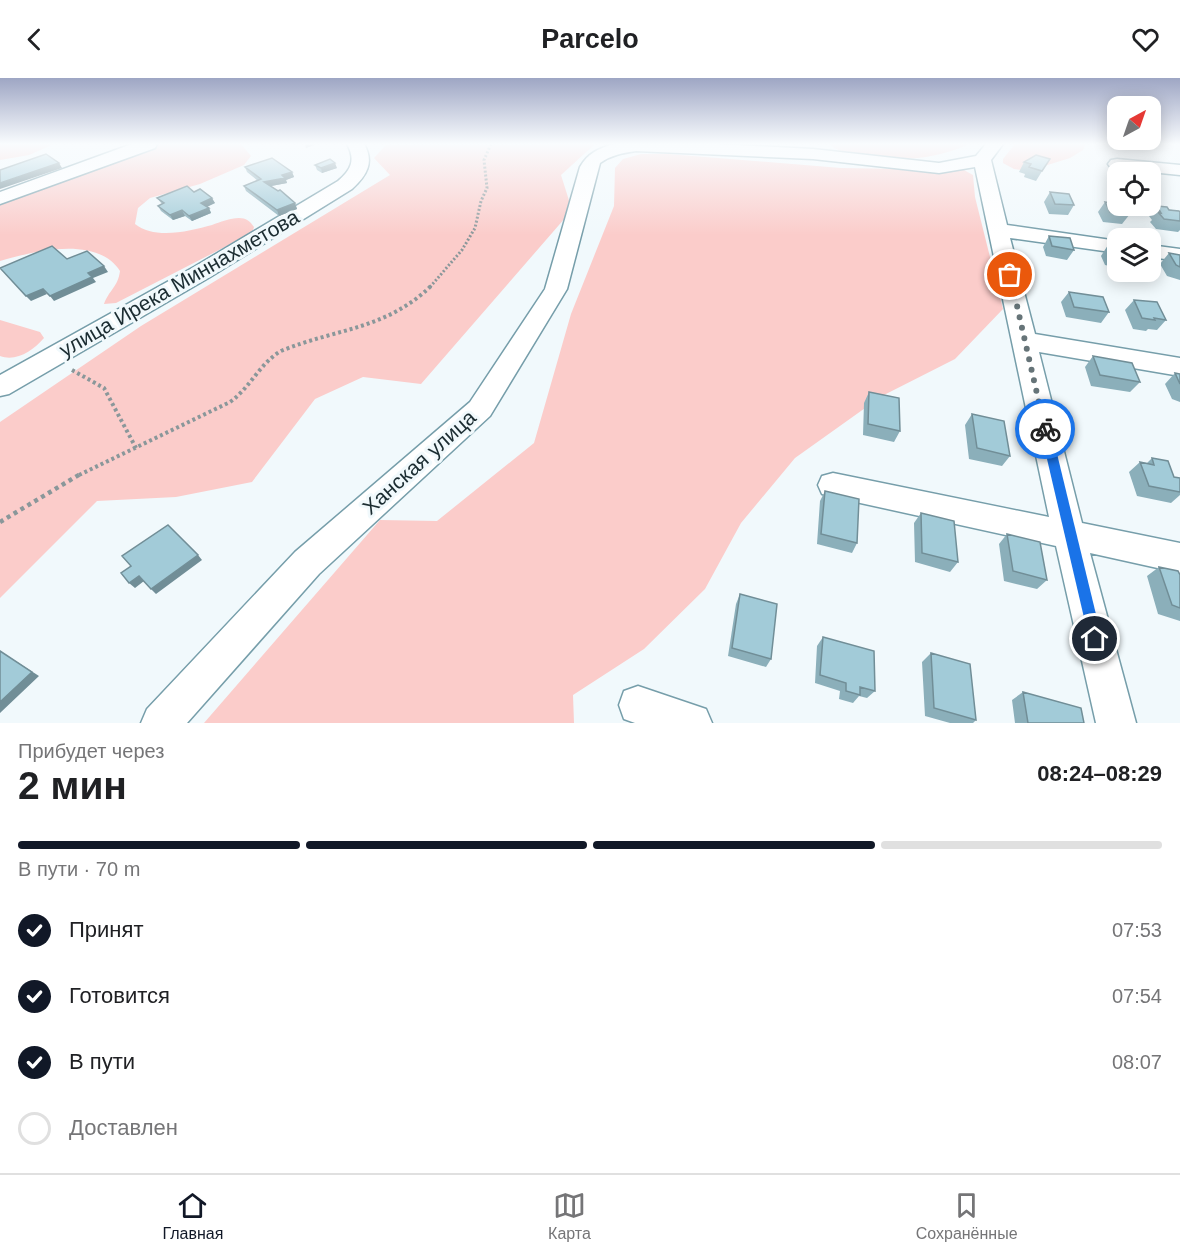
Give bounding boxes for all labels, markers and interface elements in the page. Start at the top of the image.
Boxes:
icon: back [18,23,51,56]
icon: heart [1129,23,1162,56]
text: Parcelo [541,24,639,54]
north arrow [1107,96,1161,150]
map controls [1107,96,1161,282]
button: locate [1107,162,1161,216]
street label: улица Ирека Миннахметова [55,205,303,361]
button: layers [1107,228,1161,282]
pin [984,249,1035,300]
icon: bag [993,258,1026,291]
courier [1015,399,1075,459]
street label: Ханская улица [358,405,480,519]
icon: bike [1029,413,1062,446]
pin [1069,613,1120,664]
icon: home [1078,622,1111,655]
text: Прибудет через [18,740,164,762]
text: 08:24–08:29 [1037,761,1162,786]
text: 2 мин [18,764,127,807]
text: В пути · 70 m [18,858,140,880]
icon: check [18,914,51,947]
text: Принят [69,917,143,942]
text: 07:53 [1112,919,1162,941]
icon: check [18,980,51,1013]
text: Готовится [69,983,170,1008]
text: 07:54 [1112,985,1162,1007]
icon: check [18,1046,51,1079]
text: В пути [69,1049,135,1074]
text: 08:07 [1112,1051,1162,1073]
text: Доставлен [69,1115,178,1140]
tab: Главная [162,1189,223,1243]
tab: Карта [548,1189,591,1243]
tab: Сохранённые [916,1189,1018,1243]

